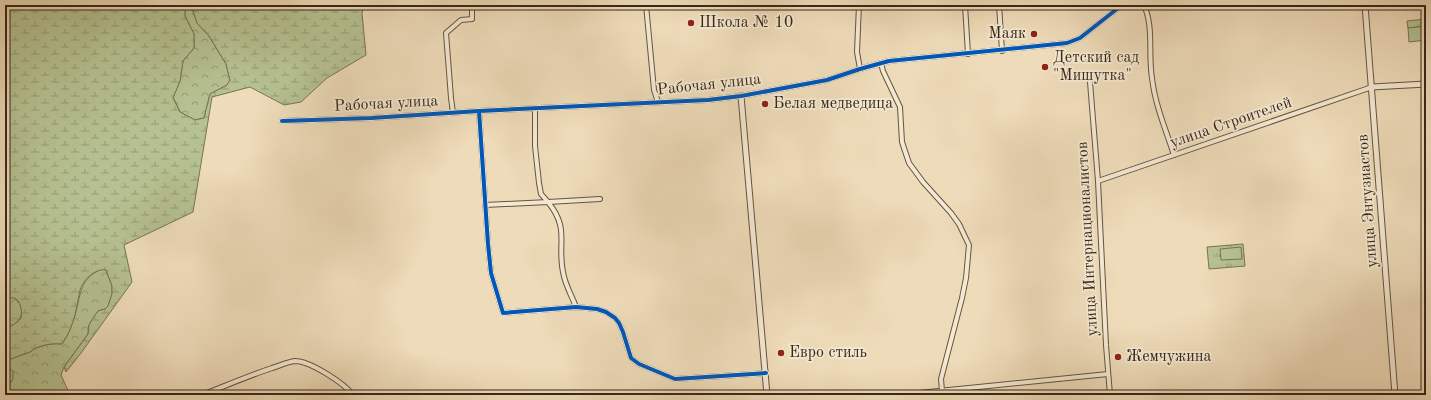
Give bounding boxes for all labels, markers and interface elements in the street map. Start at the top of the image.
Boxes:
place label: Школа № 10 [699,15,793,31]
marker: Школа № 10 [686,18,696,28]
place label: Маяк [988,26,1026,42]
marker: Маяк [1029,29,1039,39]
place label: Детский сад "Мишутка" [1053,50,1139,84]
marker: Детский сад "Мишутка" [1040,62,1050,72]
street label: Рабочая улица [656,72,762,98]
street label: Рабочая улица [334,93,439,115]
street label: улица Строителей [1168,95,1294,151]
place label: Белая медведица [773,96,893,112]
marker: Белая медведица [760,99,770,109]
street label: улица Энтузиастов [1355,134,1381,268]
street label: улица Интернационалистов [1075,141,1101,337]
place label: Евро стиль [789,345,867,361]
marker: Евро стиль [776,348,786,358]
place label: Жемчужина [1126,349,1212,365]
marker: Жемчужина [1113,352,1123,362]

